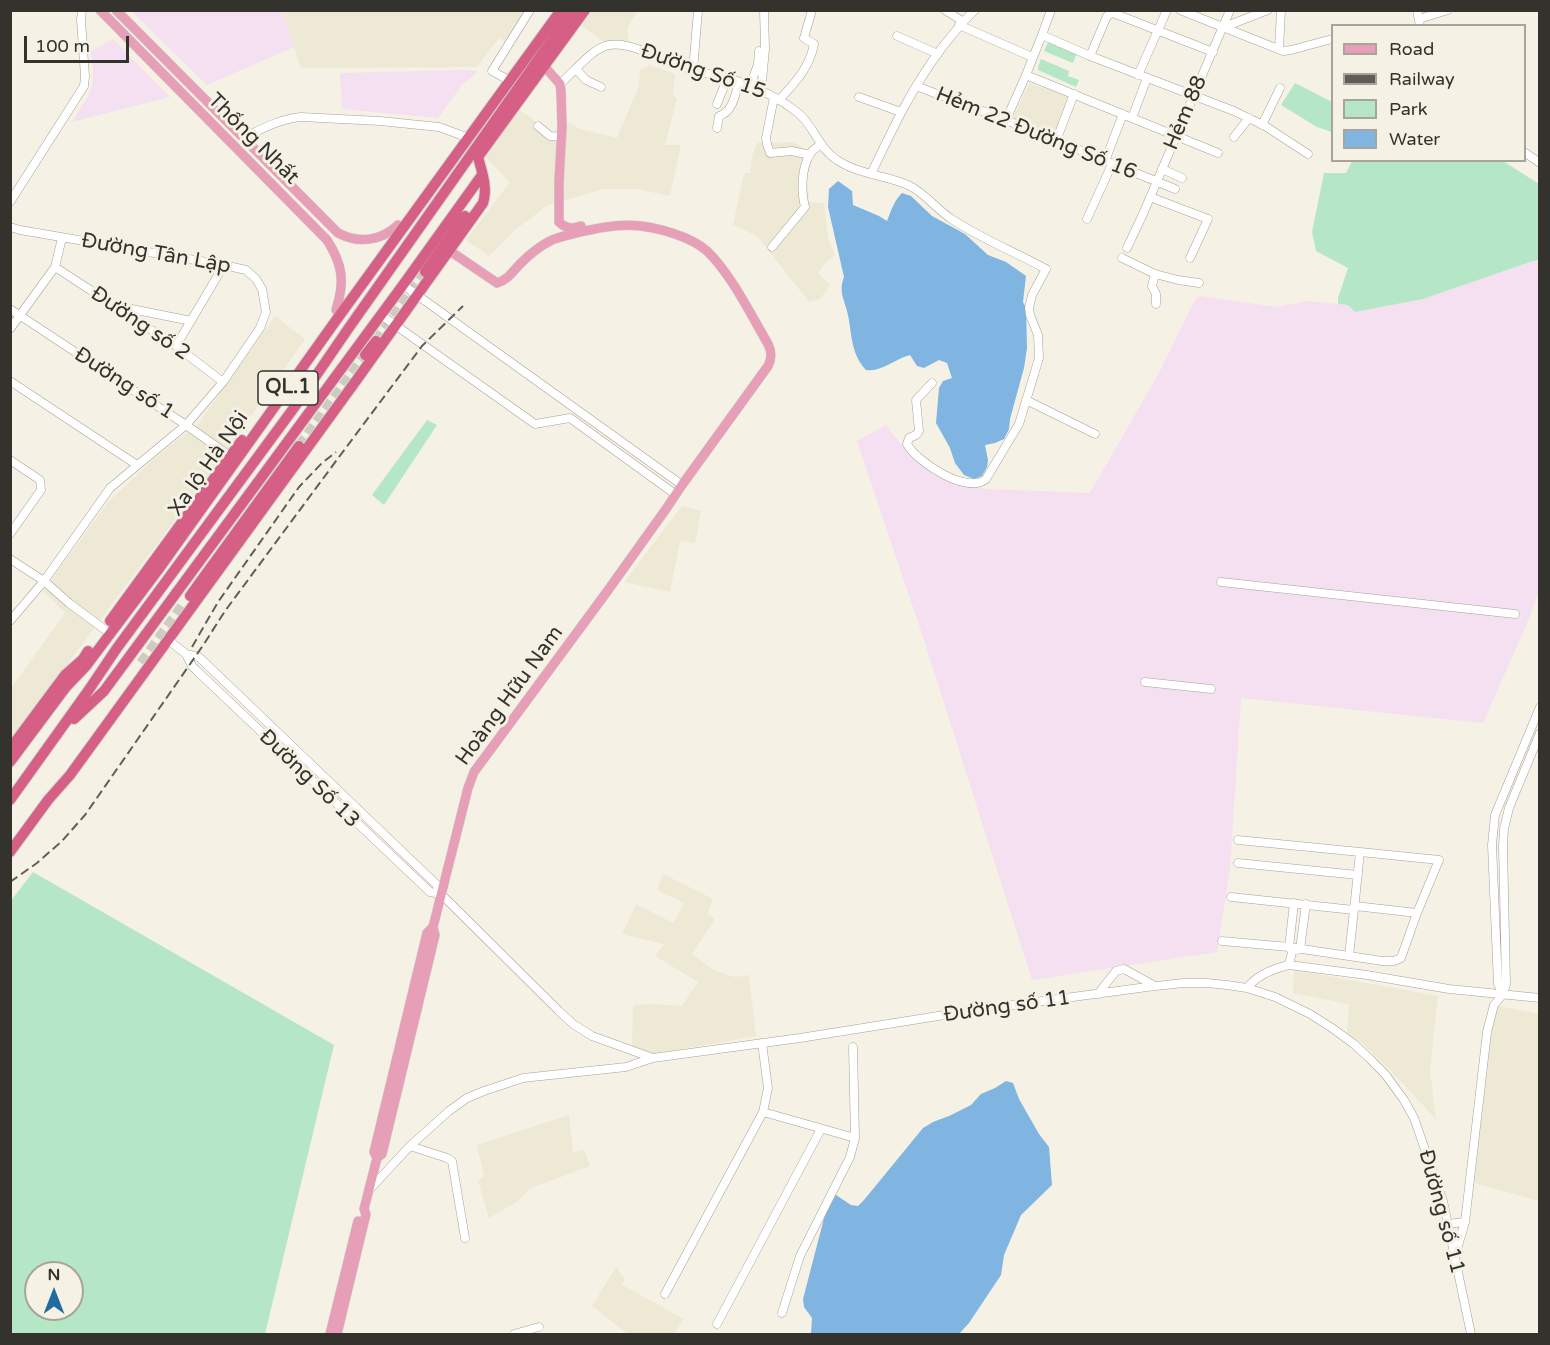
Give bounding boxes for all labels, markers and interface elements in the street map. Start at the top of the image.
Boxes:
scale bar [27,24,132,62]
legend [1331,24,1526,162]
text: 100 m [35,35,90,57]
text: Road [1389,38,1434,60]
street label: Đường Số 15 [637,39,769,105]
text: Railway [1389,68,1455,90]
street label: Hẻm 88 [1159,72,1213,154]
street label: Hẻm 22 Đường Số 16 [932,82,1140,186]
street label: Thống Nhất [202,88,304,190]
text: Park [1389,98,1427,120]
text: Water [1389,128,1440,150]
street label: Đường Tân Lập [79,228,233,280]
street label: Đường số 2 [86,282,194,366]
street label: Đường số 1 [69,342,179,426]
road number: QL.1 [258,371,318,405]
street label: Xa lộ Hà Nội [164,407,254,521]
street label: Hoàng Hữu Nam [451,621,569,771]
street label: Đường Số 13 [253,725,365,833]
street label: Đường số 11 [942,986,1072,1028]
street label: Đường số 11 [1412,1147,1470,1277]
north arrow [24,1261,84,1321]
text: N [48,1265,60,1285]

